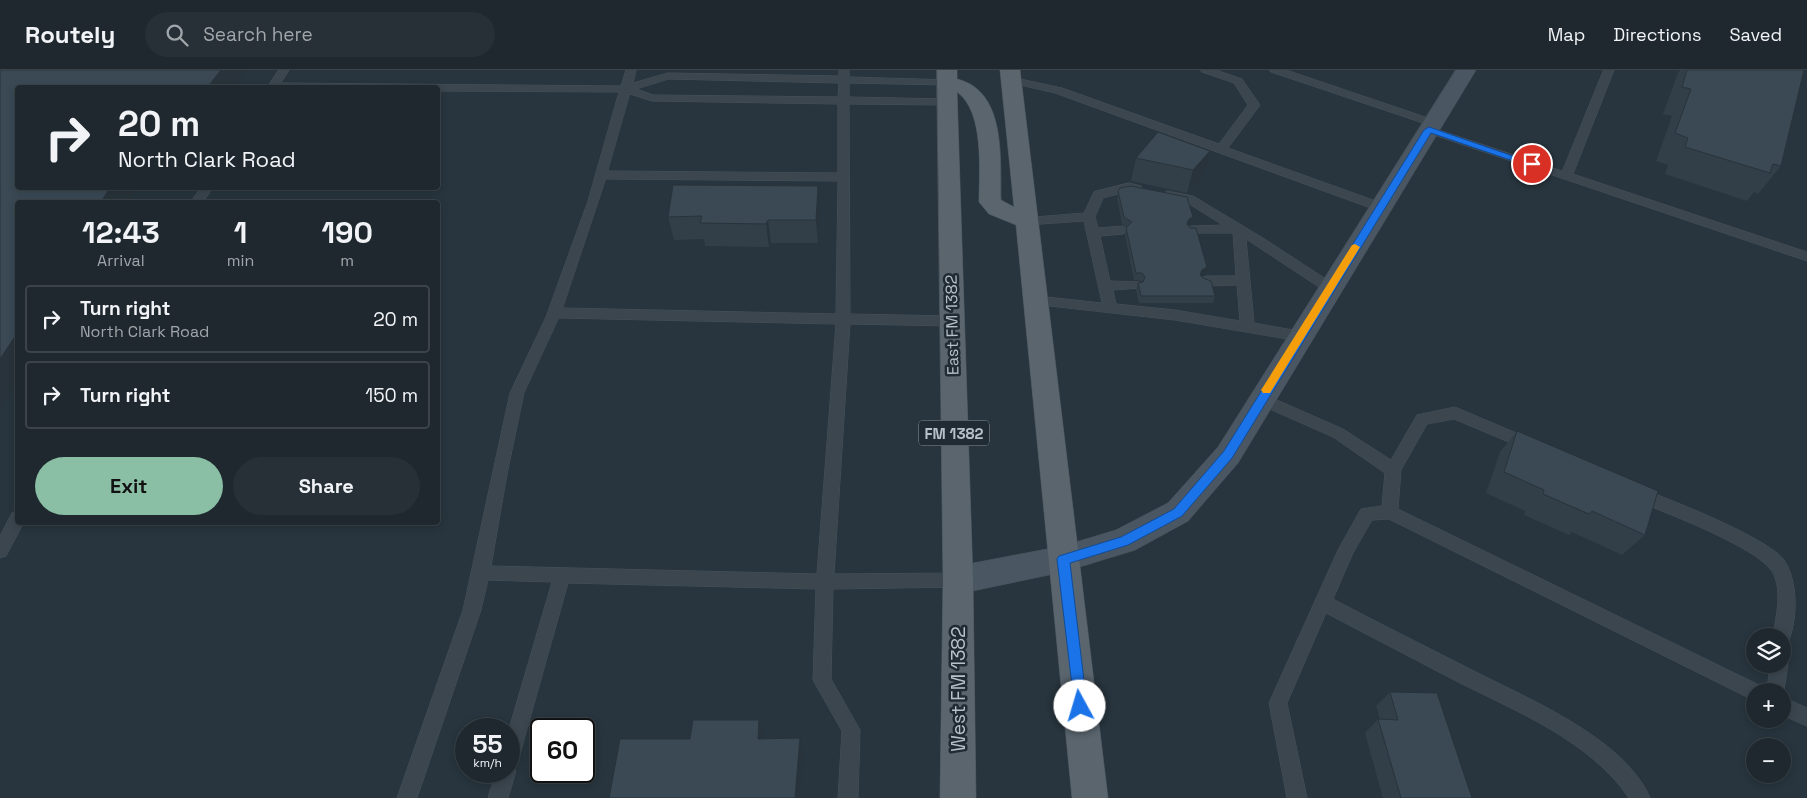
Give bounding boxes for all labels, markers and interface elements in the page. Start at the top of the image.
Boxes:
search box [145,12,495,57]
text: Routely [25,19,115,50]
icon: search [163,21,191,49]
text: Search here [203,22,313,47]
text: Map [1548,23,1585,46]
text: Directions [1613,23,1702,46]
text: Saved [1730,23,1782,46]
text: 20 m [118,102,200,146]
icon: right [35,105,100,170]
pin [1511,143,1553,185]
text: North Clark Road [118,145,296,173]
icon: arrive [1518,150,1546,178]
text: 12:43 [82,213,160,252]
text: 1 [234,213,247,252]
text: 190 [321,213,373,252]
text: Arrival [97,250,145,271]
text: min [227,250,254,271]
text: m [340,250,354,271]
street label: East FM 1382 [941,275,963,375]
text: Turn right [80,296,170,321]
icon: right [37,305,65,333]
text: 20 m [373,307,418,332]
text: North Clark Road [80,321,209,342]
icon: right [37,381,65,409]
text: Turn right [80,383,170,408]
text: 150 m [365,383,418,408]
road number: FM 1382 [919,420,989,446]
button: Exit [35,457,223,515]
button: Share [233,457,420,515]
street label: West FM 1382 [946,626,971,752]
map controls [1746,628,1791,783]
button: layers [1746,628,1791,673]
position arrow [1053,679,1105,731]
button: + [1746,683,1791,728]
speed limit sign: 60 [530,718,595,783]
text: 55 [472,728,503,760]
button: − [1746,738,1791,783]
text: km/h [473,755,502,771]

